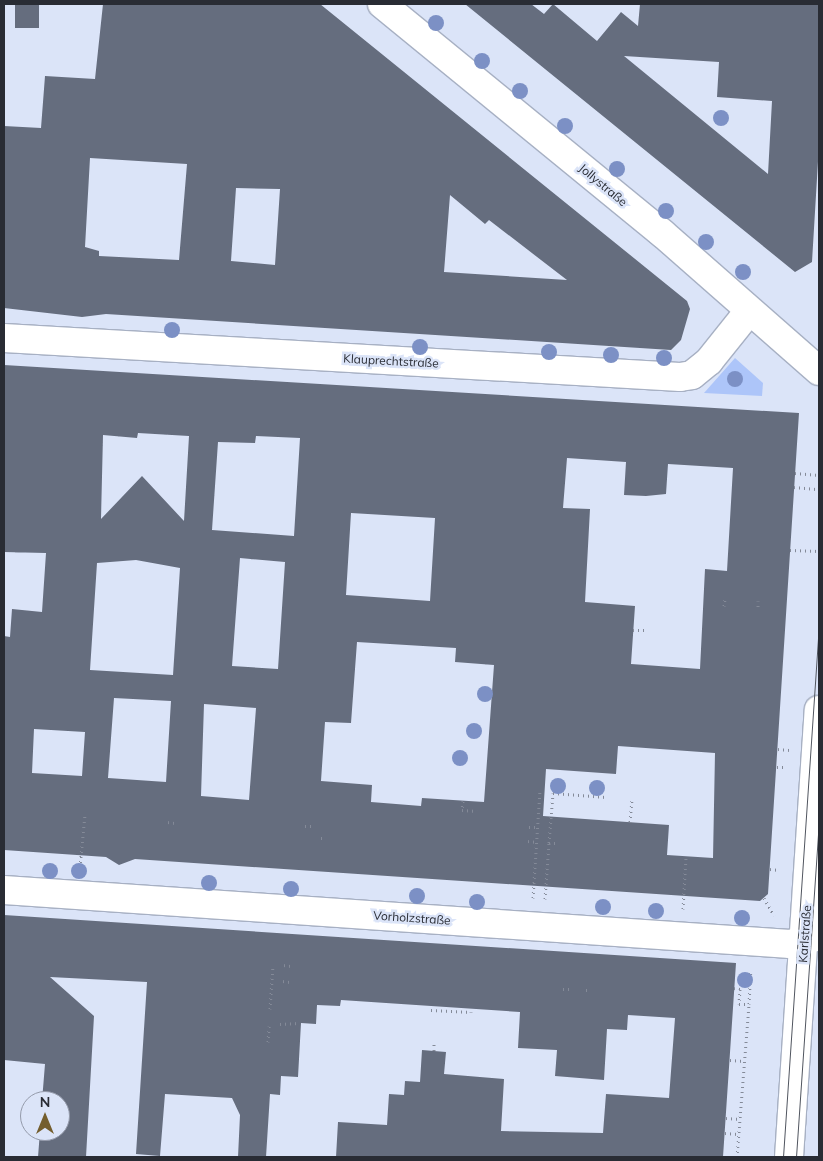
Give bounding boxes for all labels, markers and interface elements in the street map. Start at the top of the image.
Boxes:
street label: Jollystraße [576,161,630,209]
street label: Klauprechtstraße [343,351,439,371]
street label: Karlstraße [796,905,814,963]
street label: Vorholzstraße [373,908,451,928]
north arrow [20,1091,70,1141]
text: N [40,1093,50,1111]

